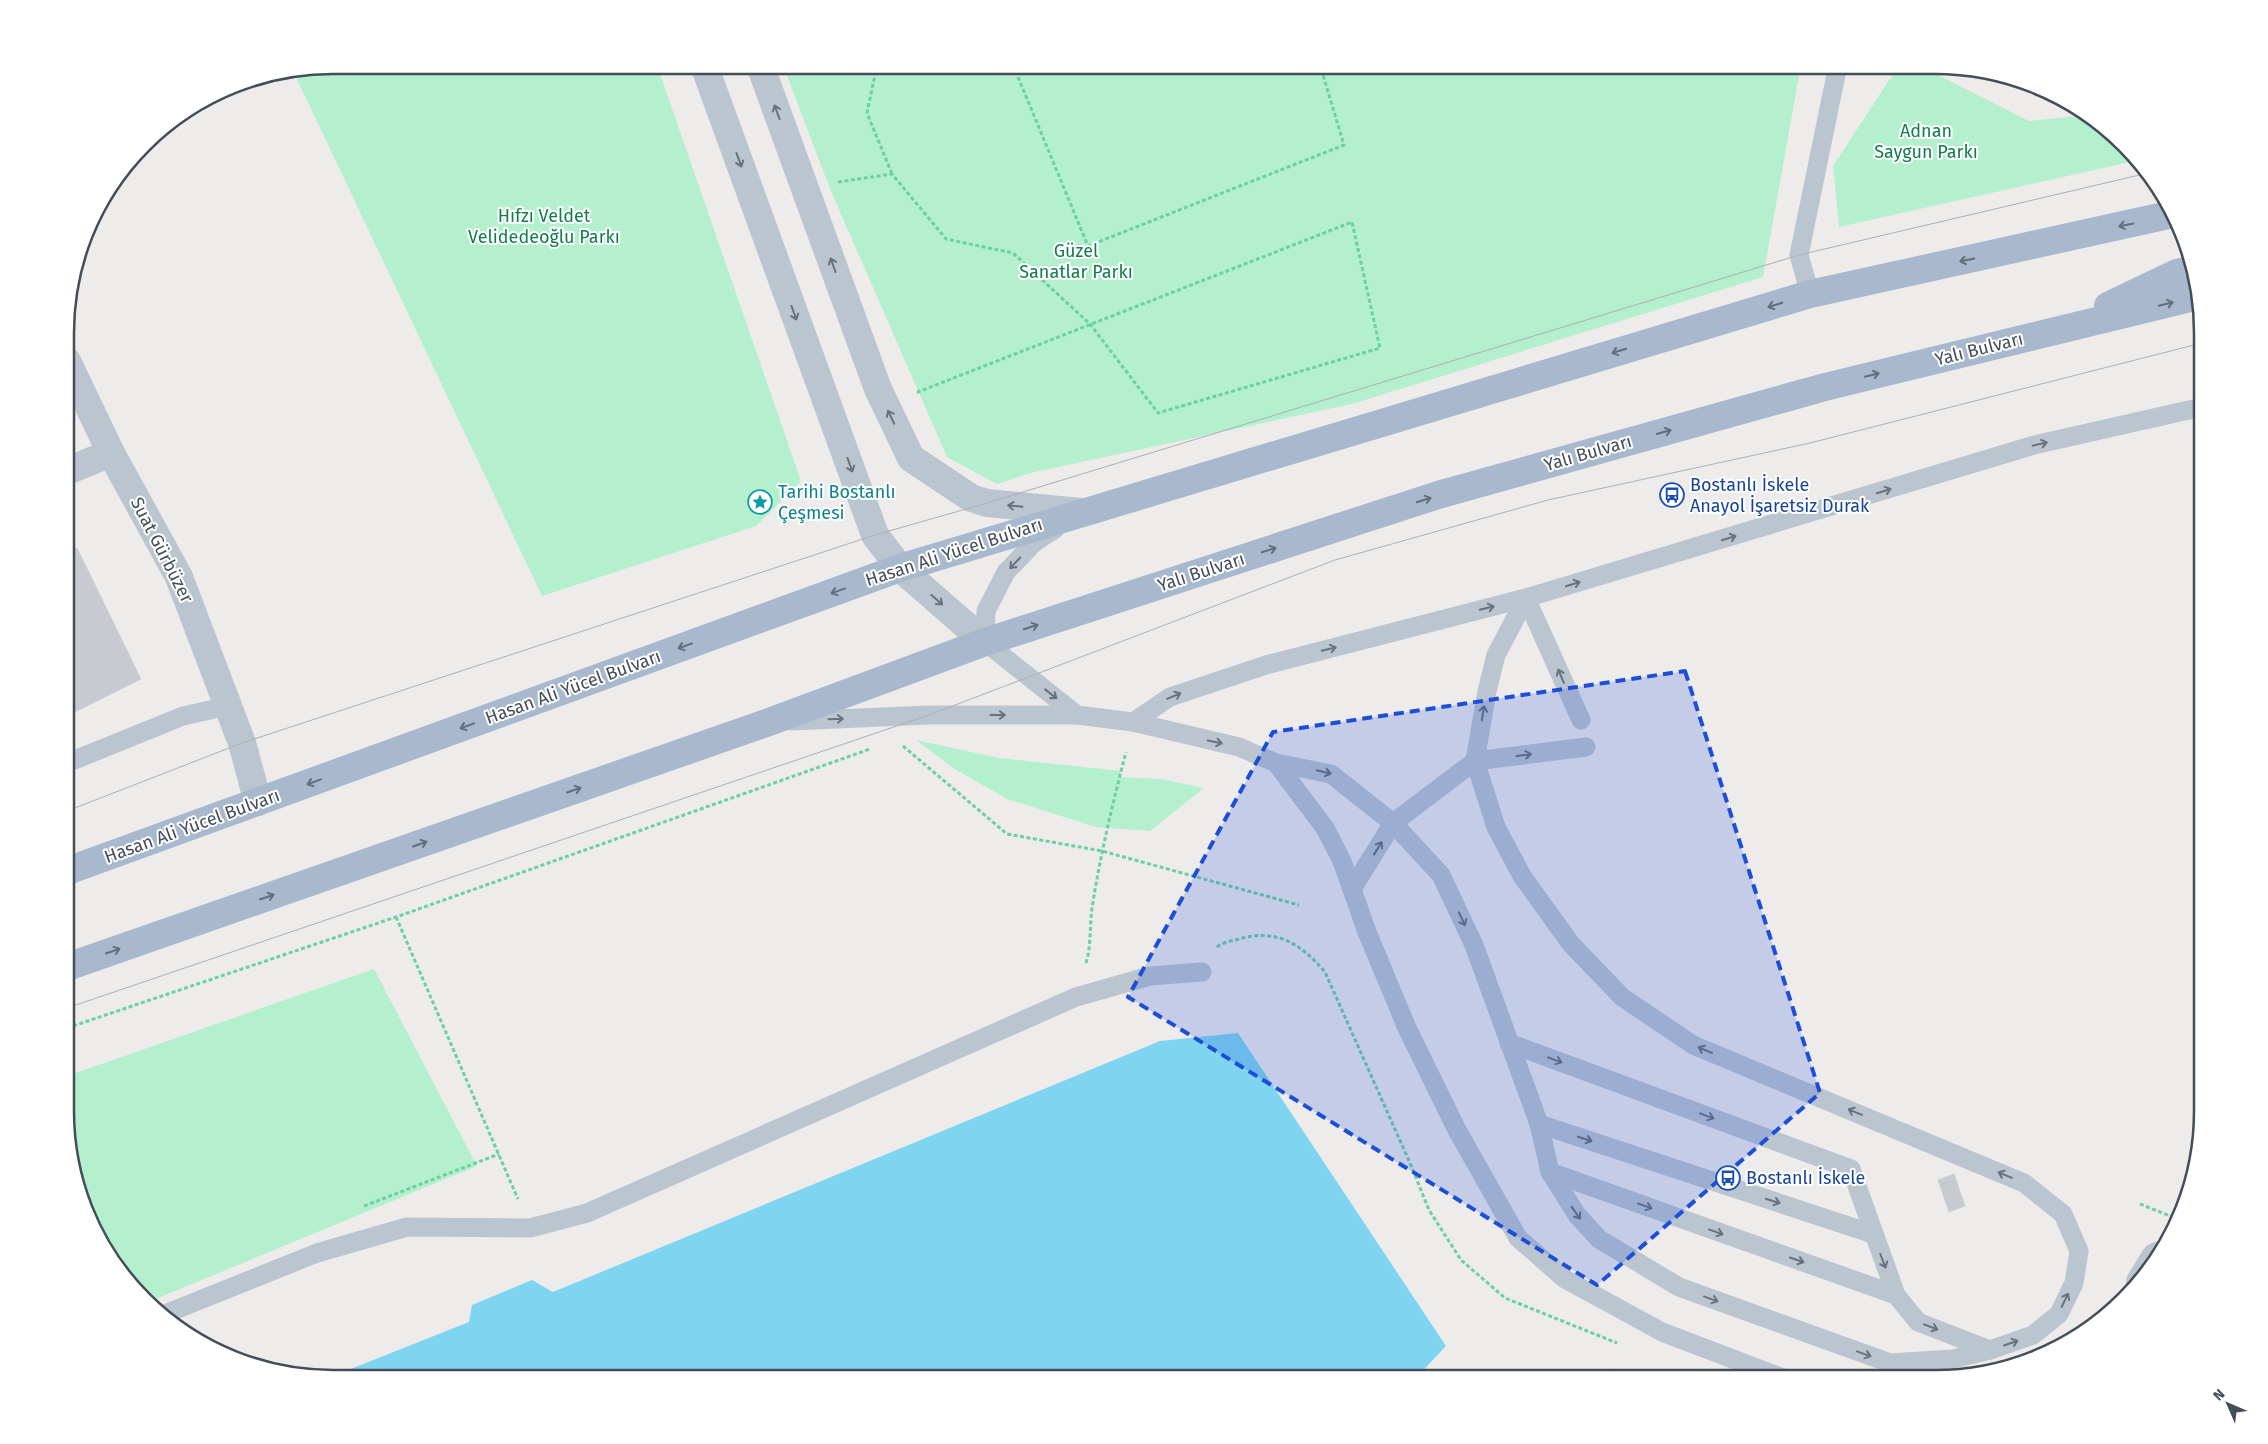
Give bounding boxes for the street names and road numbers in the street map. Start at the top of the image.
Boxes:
street label: Yalı Bulvarı [1933,327,2025,371]
street label: Yalı Bulvarı [1542,430,1634,476]
street label: Suat Gürbüzer [126,493,198,607]
street label: Hasan Ali Yücel Bulvarı [863,513,1045,591]
street label: Yalı Bulvarı [1155,548,1247,596]
street label: Hasan Ali Yücel Bulvarı [482,645,664,729]
street label: Hasan Ali Yücel Bulvarı [101,784,283,868]

